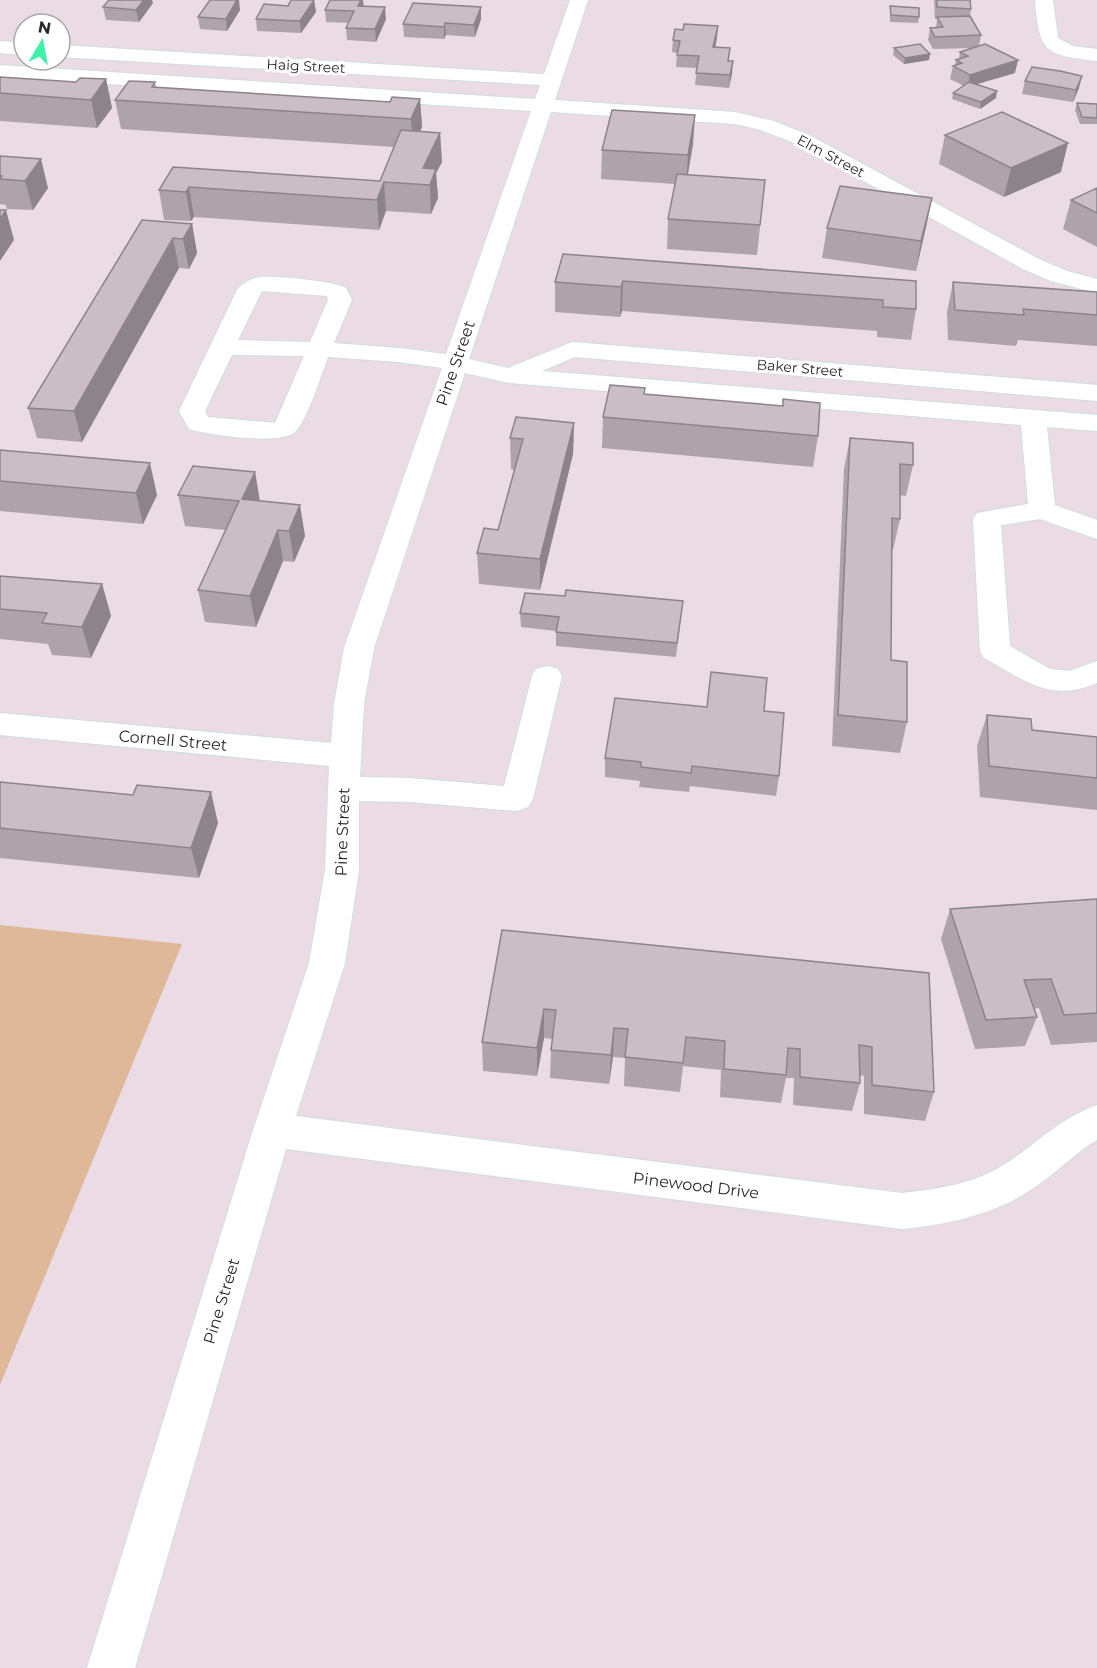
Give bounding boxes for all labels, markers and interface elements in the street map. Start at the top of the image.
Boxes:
north arrow [12,12,72,72]
text: N [36,17,53,38]
street label: Haig Street [266,55,346,77]
street label: Elm Street [794,131,868,181]
street label: Pine Street [432,318,479,408]
street label: Baker Street [756,355,844,381]
street label: Cornell Street [118,726,229,755]
street label: Pine Street [331,787,354,877]
street label: Pinewood Drive [632,1168,760,1203]
street label: Pine Street [199,1255,244,1346]

